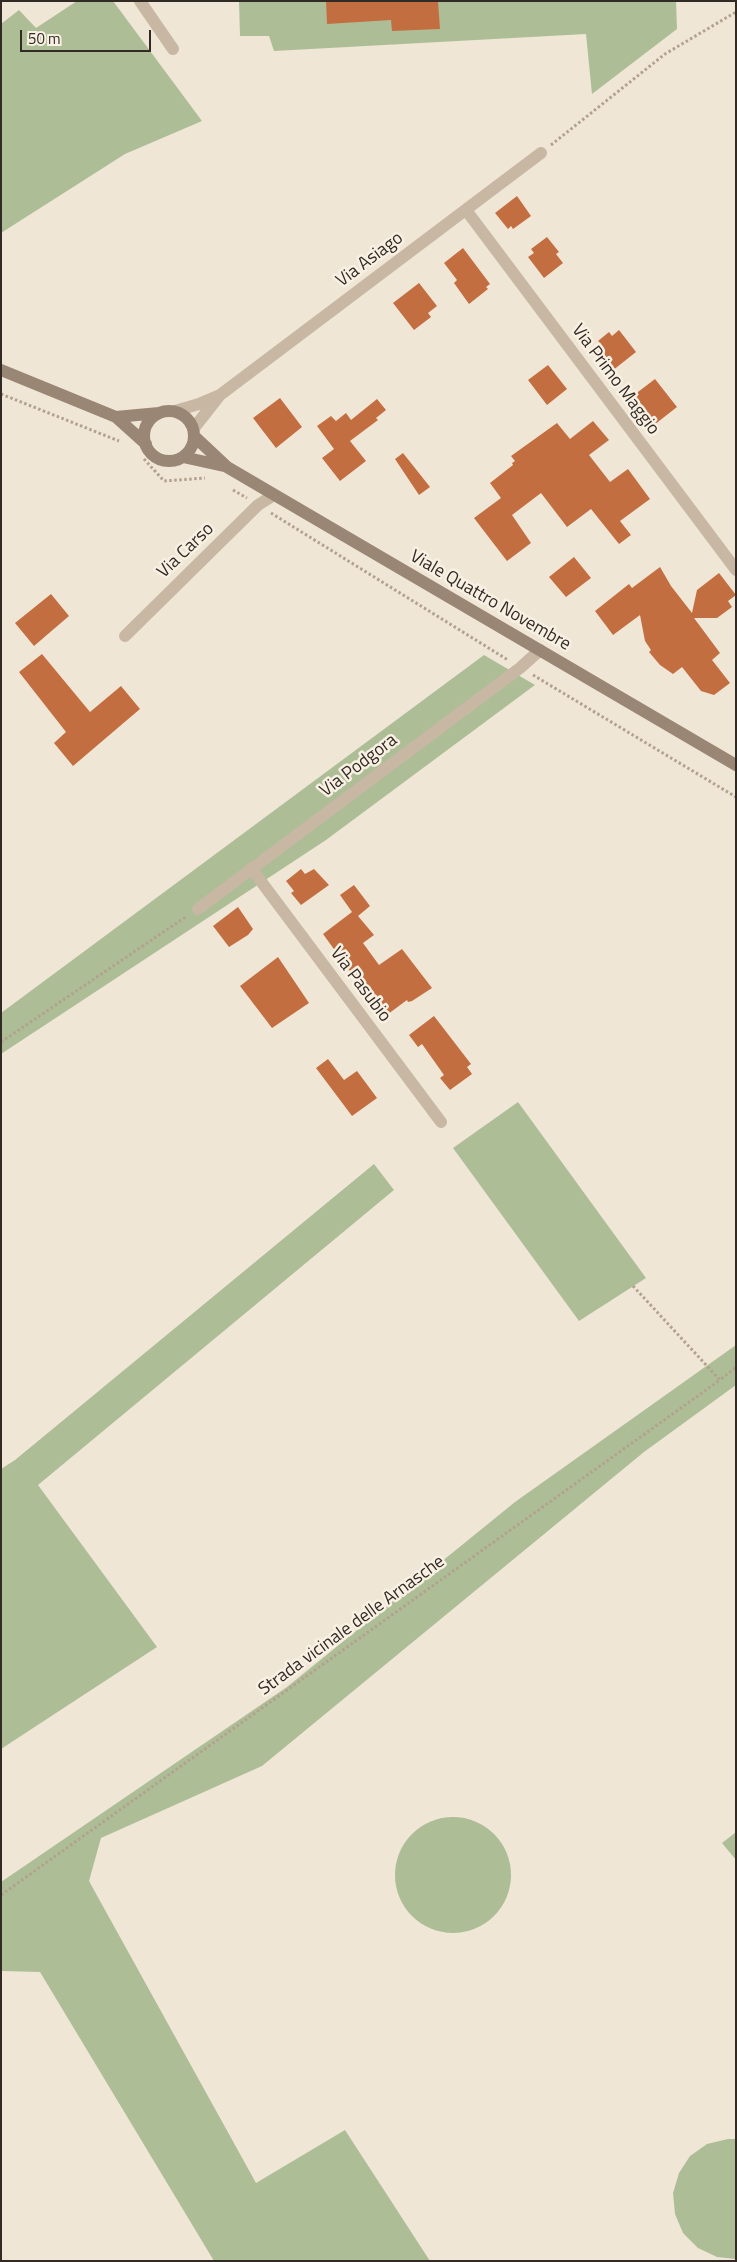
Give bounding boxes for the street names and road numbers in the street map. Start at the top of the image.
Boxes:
street label: Via Asiago [332,228,408,292]
street label: Via Primo Maggio [566,320,664,440]
street label: Via Carso [153,519,219,583]
street label: Viale Quattro Novembre [406,546,574,656]
street label: Via Podgora [316,730,402,802]
street label: Via Pasubio [325,943,395,1027]
street label: Strada vicinale delle Arnasche [255,1551,449,1701]

